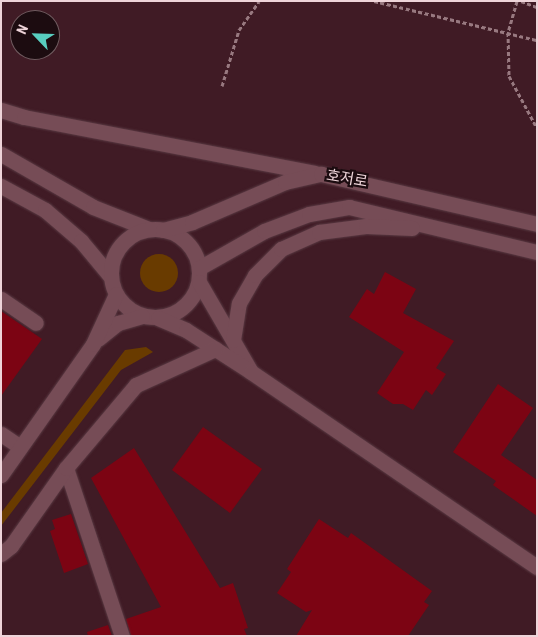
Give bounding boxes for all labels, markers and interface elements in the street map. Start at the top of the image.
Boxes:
north arrow [10,10,60,60]
text: N [13,22,31,36]
street label: 호저로 [325,167,369,191]

